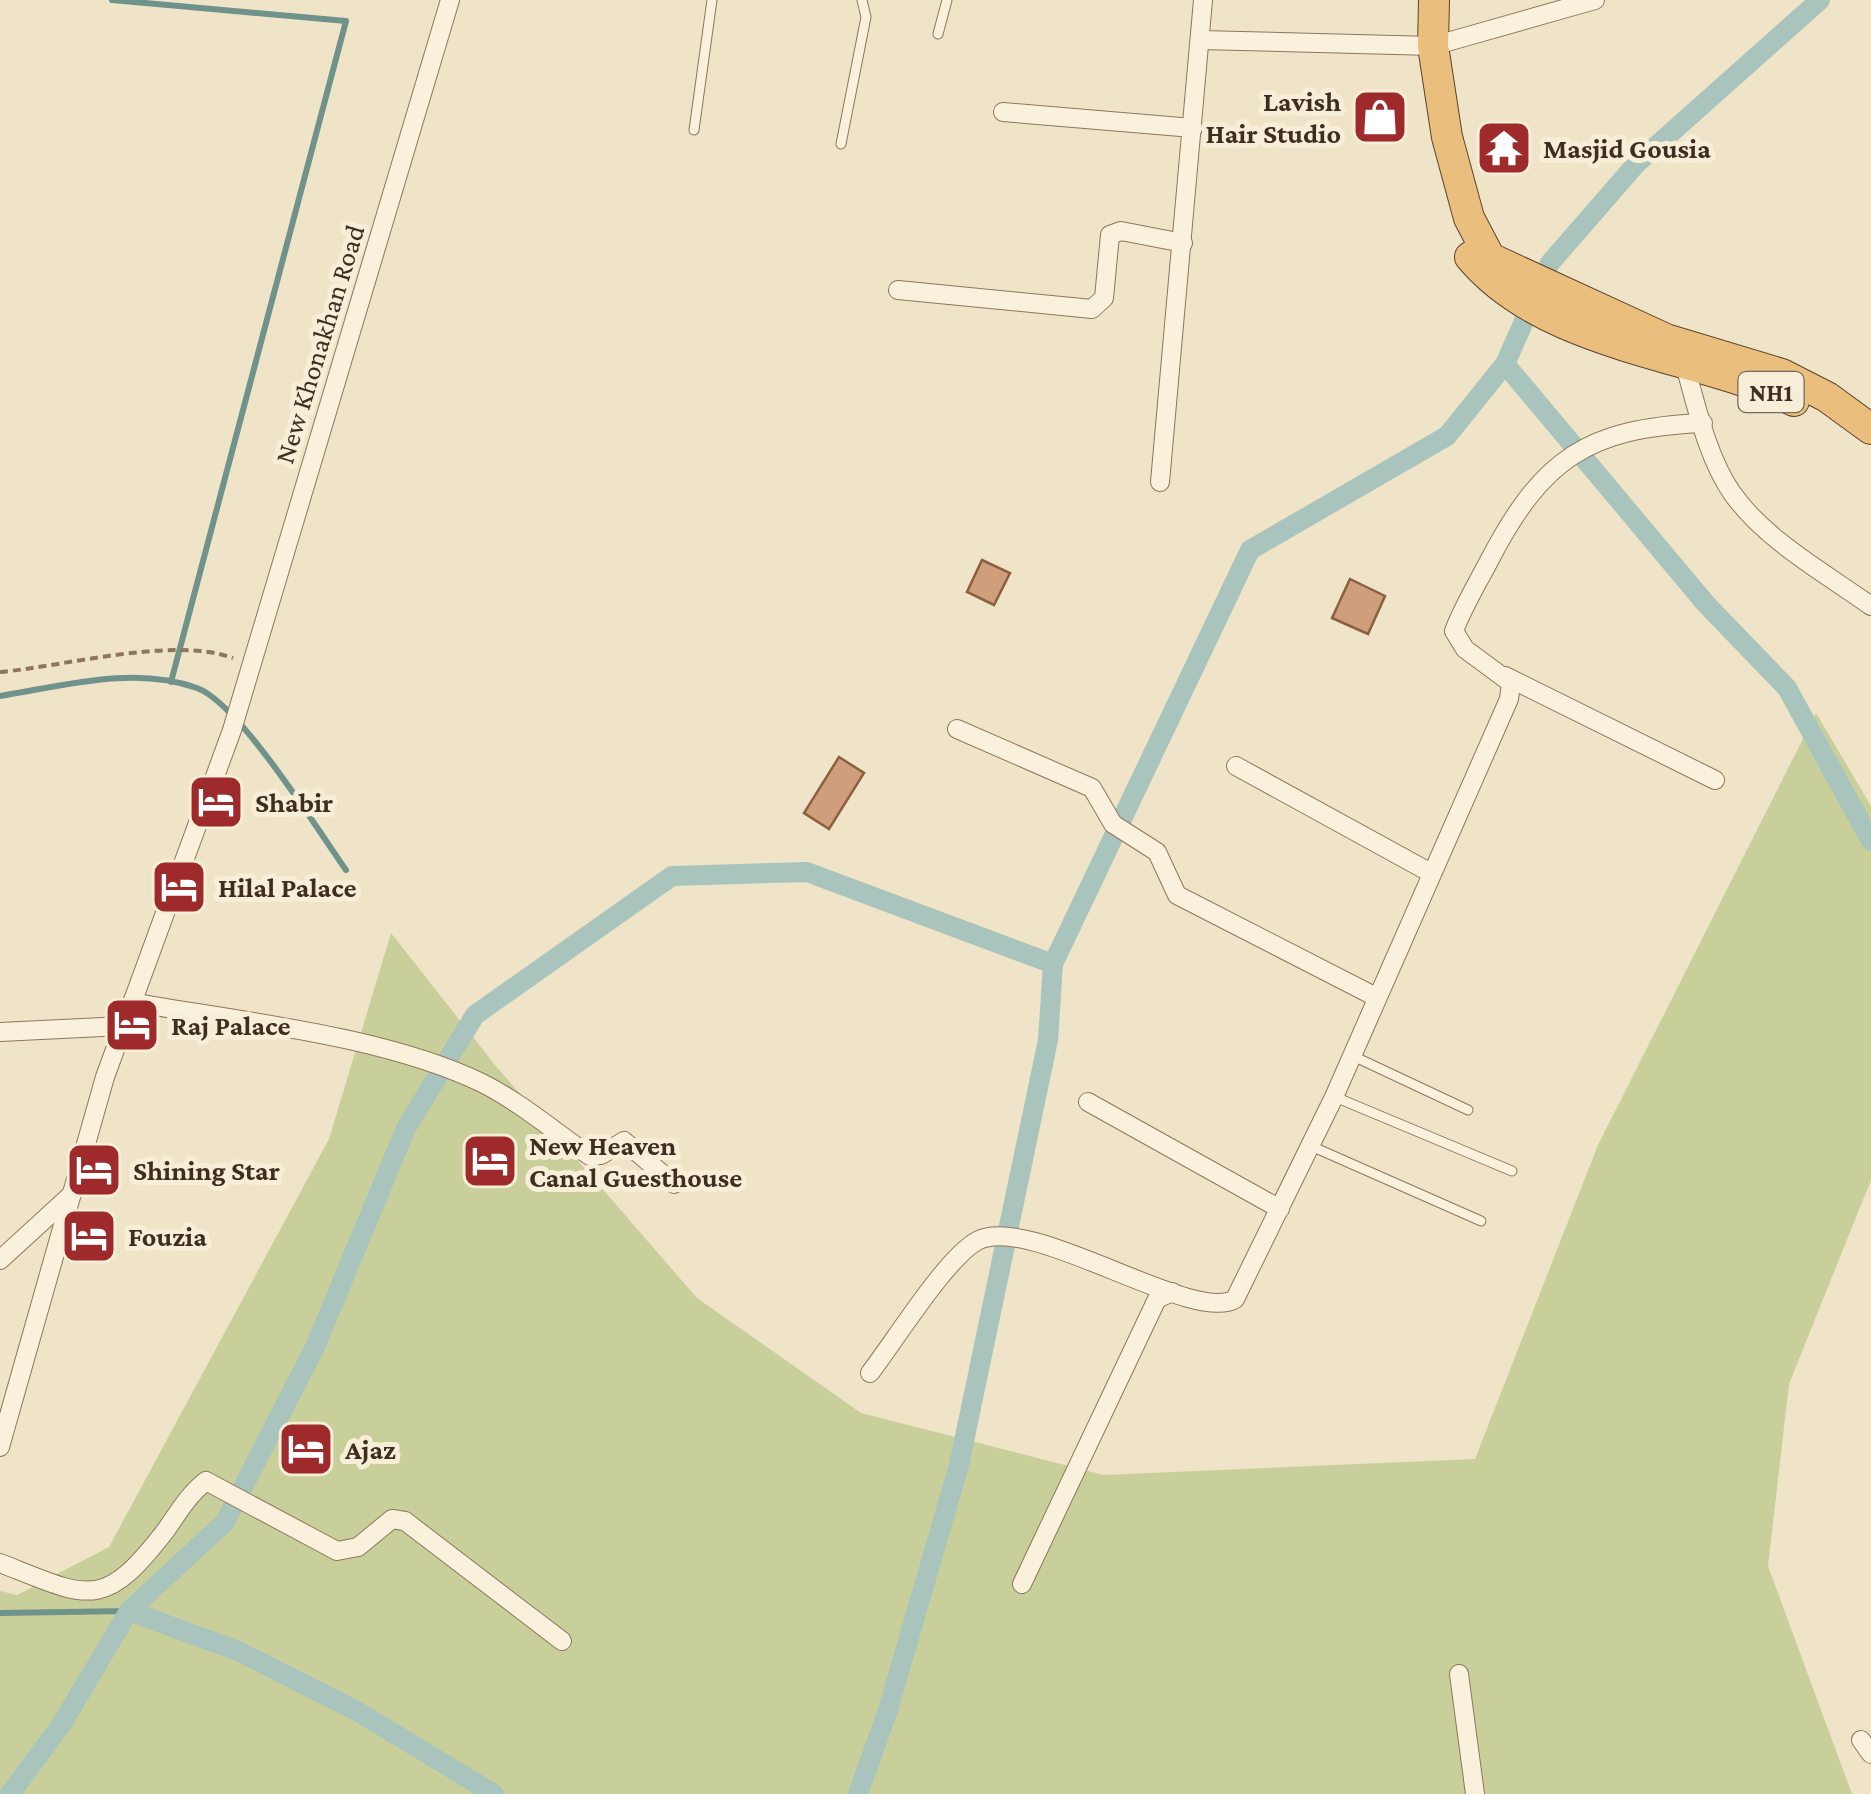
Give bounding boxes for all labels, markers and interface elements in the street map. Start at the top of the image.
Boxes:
place label: Lavish Hair Studio [1205,86,1341,149]
shop icon: Lavish Hair Studio [1350,87,1410,147]
temple icon: Masjid Gousia [1474,118,1534,178]
place label: Masjid Gousia [1543,133,1711,164]
street label: New Khonakhan Road [268,221,371,467]
road number: NH1 [1738,372,1804,412]
hotel icon: Shabir [186,772,246,832]
place label: Shabir [255,787,333,818]
hotel icon: Hilal Palace [149,857,209,917]
place label: Hilal Palace [218,872,357,903]
hotel icon: Raj Palace [102,995,162,1055]
place label: Raj Palace [171,1010,291,1041]
place label: New Heaven Canal Guesthouse [529,1130,742,1193]
hotel icon: New Heaven Canal Guesthouse [460,1131,520,1191]
hotel icon: Shining Star [64,1140,124,1200]
place label: Shining Star [133,1155,280,1186]
hotel icon: Fouzia [59,1206,119,1266]
place label: Fouzia [128,1221,207,1252]
hotel icon: Ajaz [276,1419,336,1479]
place label: Ajaz [344,1434,396,1465]

